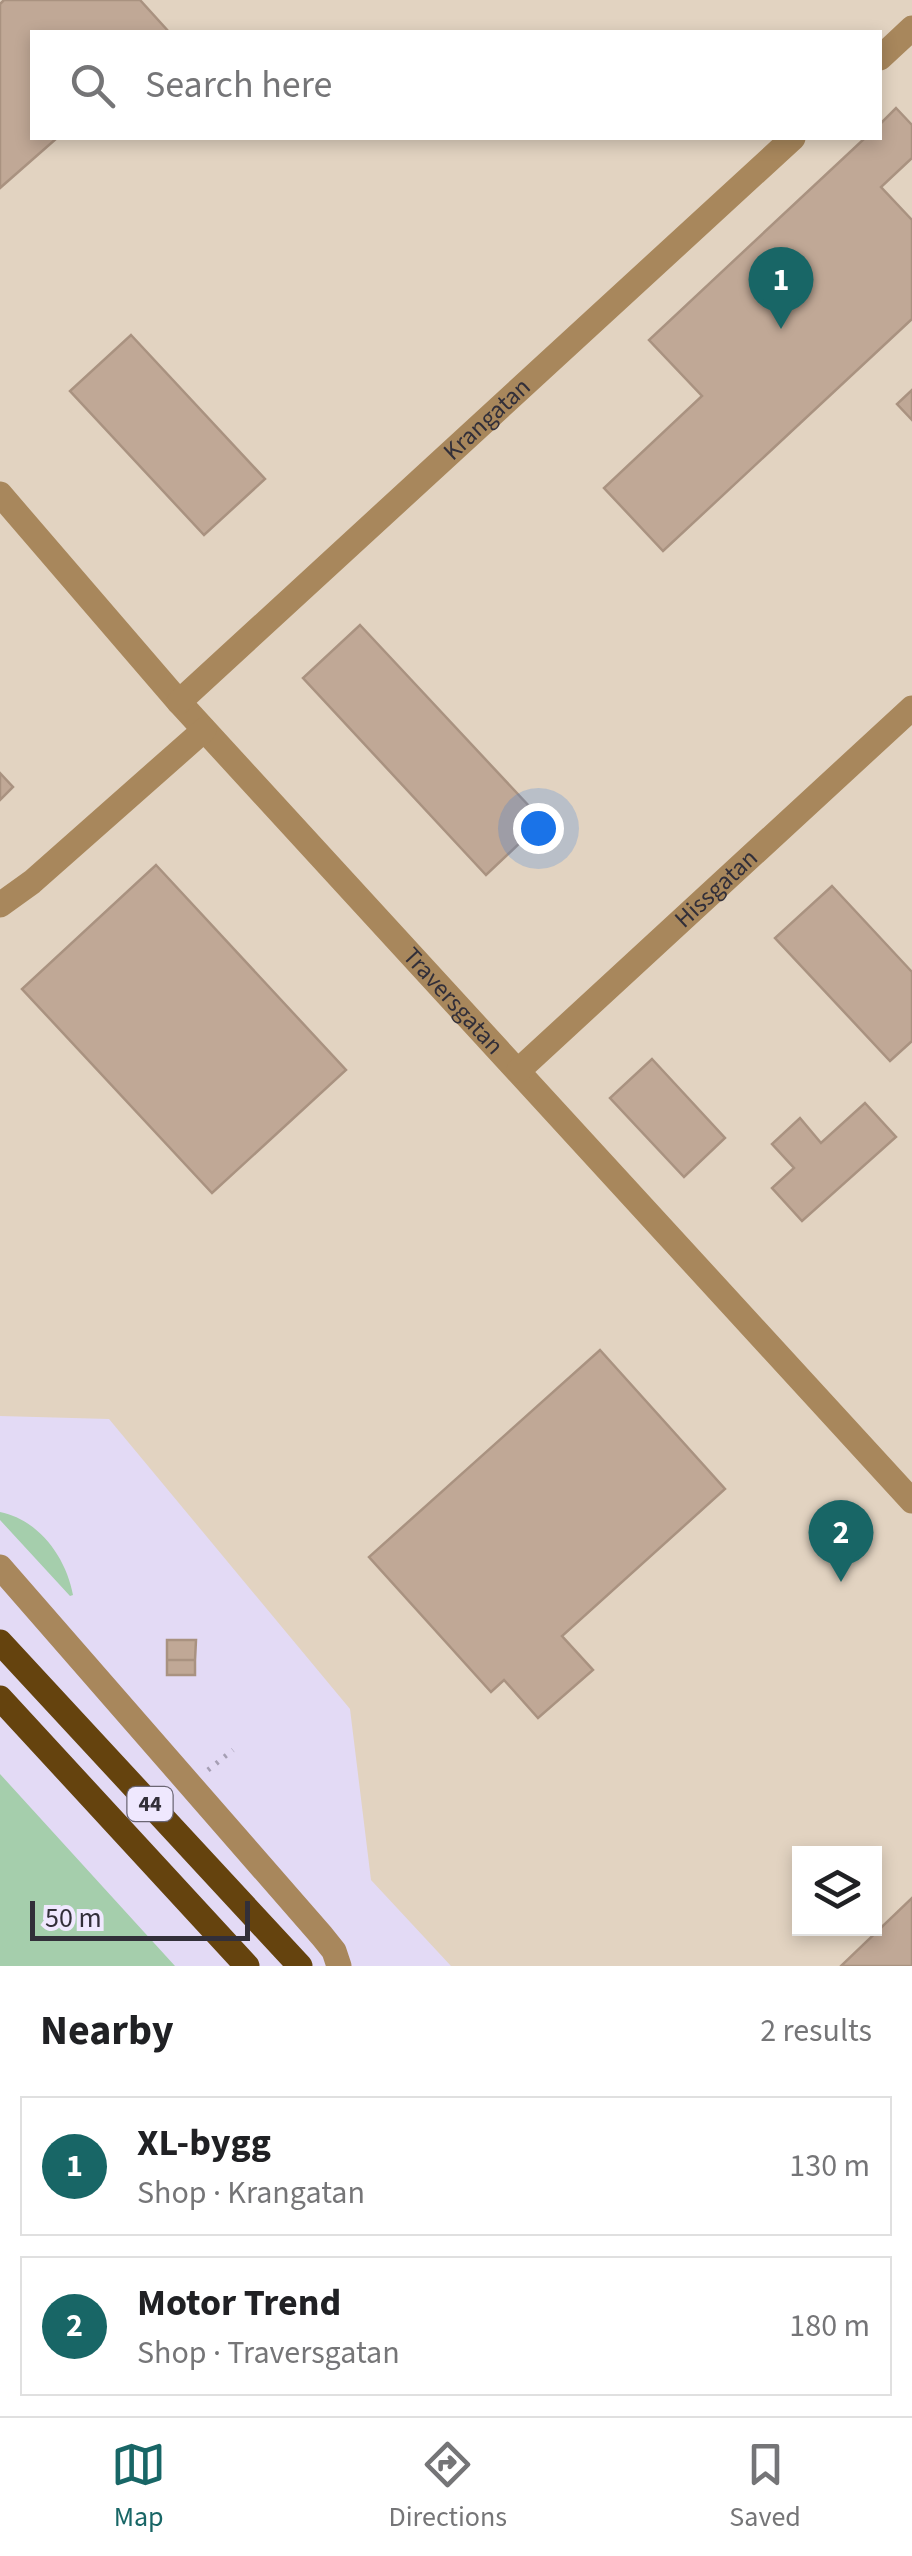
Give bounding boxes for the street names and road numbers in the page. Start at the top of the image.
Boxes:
street label: Krangatan [435,370,539,469]
street label: Hissgatan [666,841,766,936]
street label: Traversgatan [394,939,512,1063]
road number: 44 [128,1787,172,1821]

